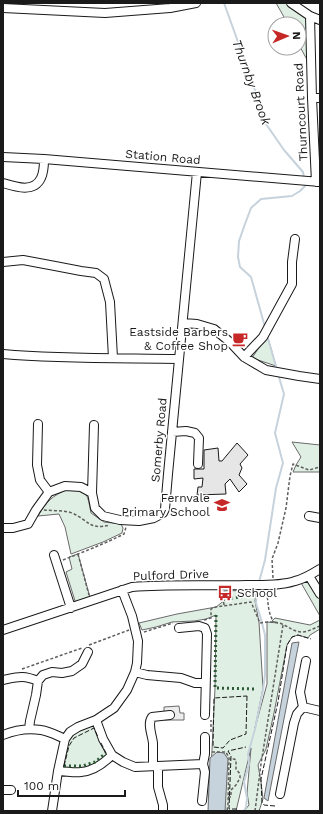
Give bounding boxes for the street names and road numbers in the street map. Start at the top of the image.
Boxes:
street label: Thurncourt Road [291,62,311,162]
street label: Station Road [125,147,201,167]
street label: Somerby Road [148,397,170,483]
street label: Pulford Drive [133,567,209,583]

